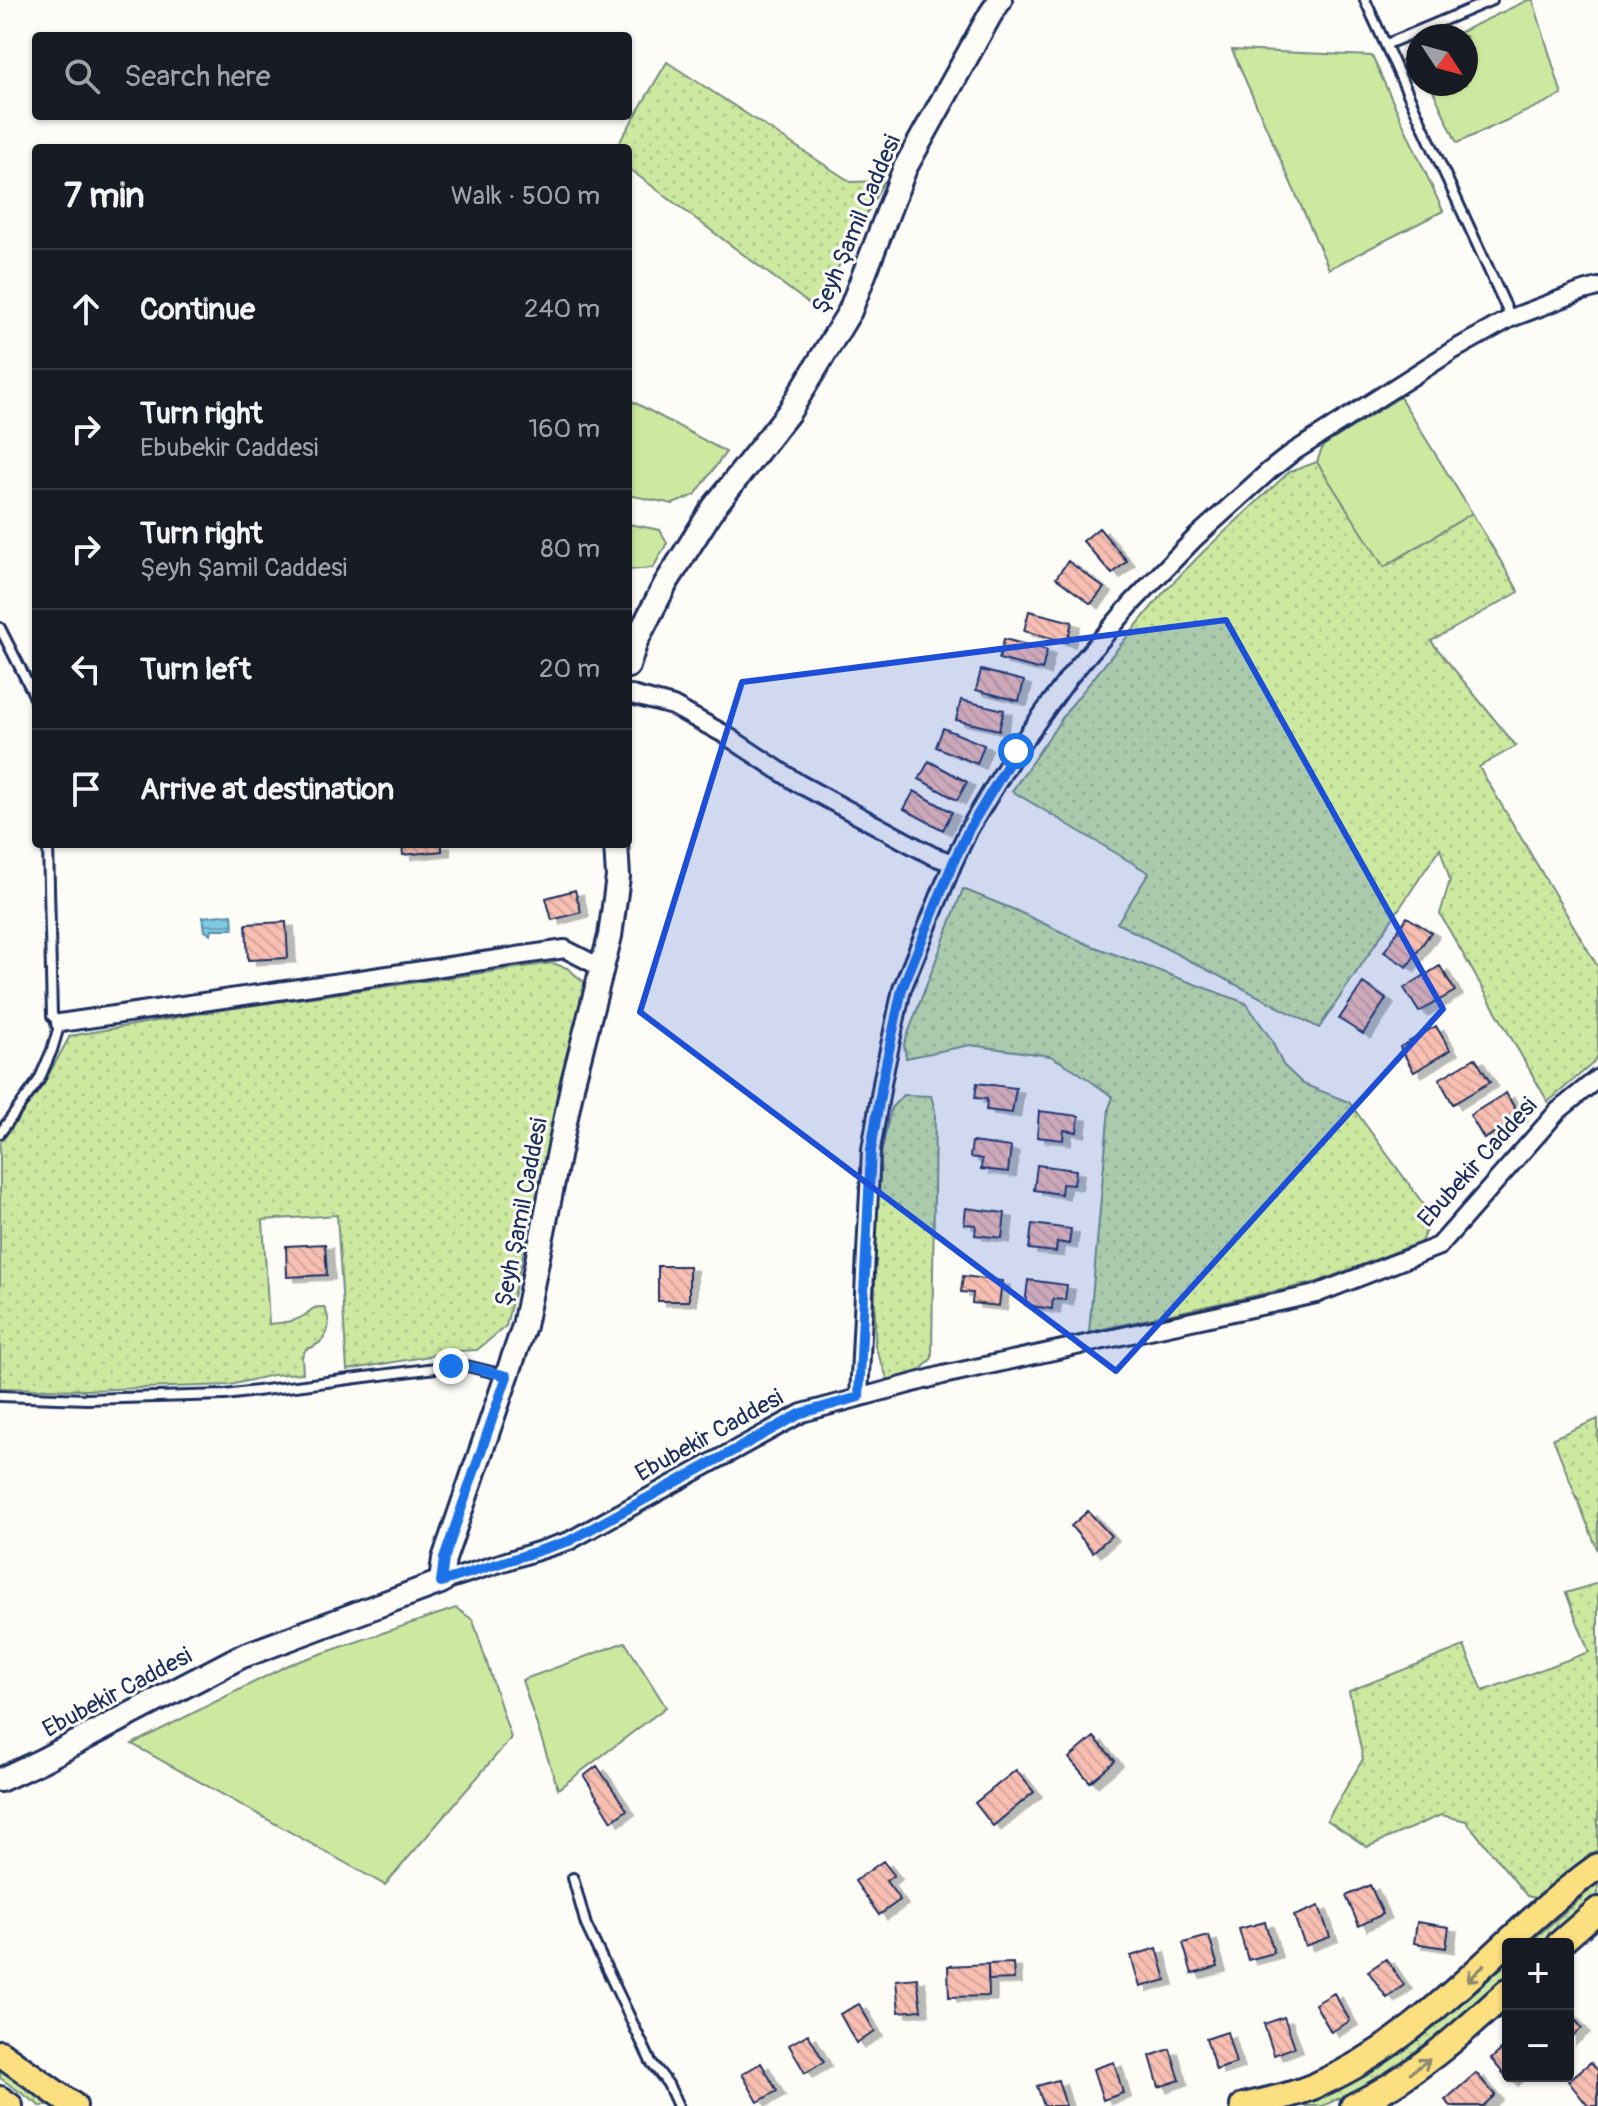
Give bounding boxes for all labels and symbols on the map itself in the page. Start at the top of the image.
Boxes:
north arrow [1406,24,1478,96]
street label: Şeyh Şamil Caddesi [806,131,907,318]
route start [998,733,1034,769]
street label: Ebubekir Caddesi [1412,1091,1543,1233]
street label: Şeyh Şamil Caddesi [489,1115,554,1309]
route end [433,1348,469,1384]
street label: Ebubekir Caddesi [630,1383,788,1488]
street label: Ebubekir Caddesi [38,1641,197,1744]
one-way arrow [1466,1963,1486,1982]
one-way arrow [1408,2058,1430,2074]

